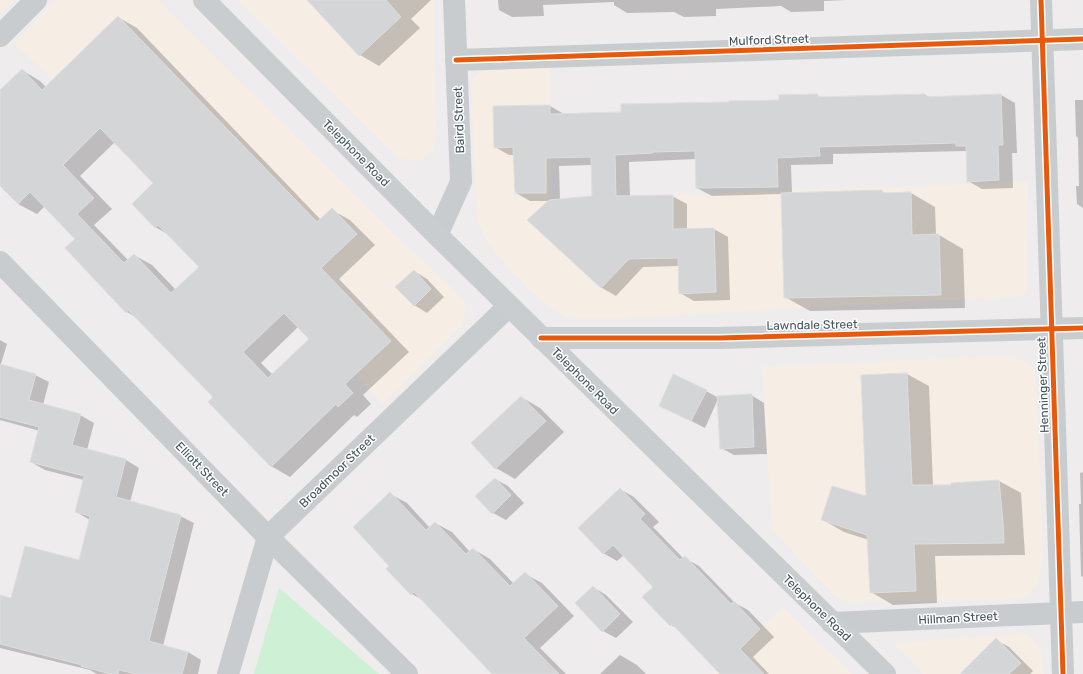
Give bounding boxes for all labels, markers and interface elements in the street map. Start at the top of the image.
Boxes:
street label: Mulford Street [729,32,810,48]
street label: Baird Street [451,86,467,154]
street label: Telephone Road [320,117,392,189]
street label: Lawndale Street [766,317,858,333]
street label: Henninger Street [1034,337,1052,433]
street label: Telephone Road [549,345,621,417]
street label: Broadmoor Street [296,431,378,511]
street label: Elliott Street [173,439,232,499]
street label: Telephone Road [780,572,854,644]
street label: Hillman Street [918,609,998,627]

